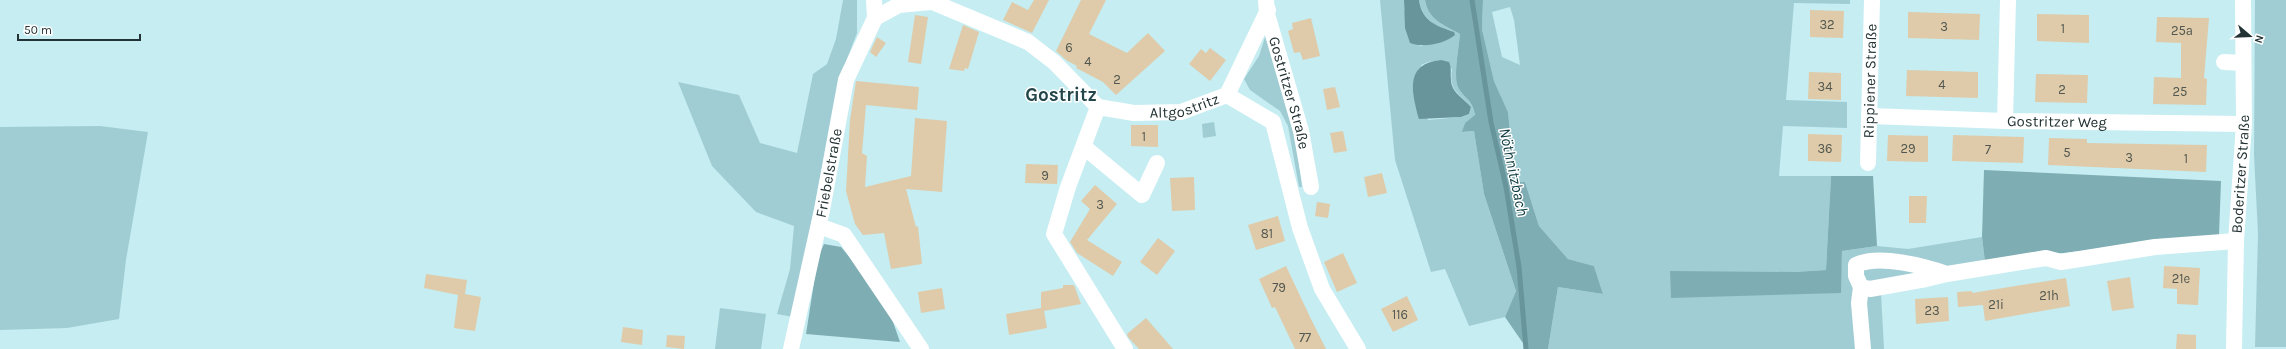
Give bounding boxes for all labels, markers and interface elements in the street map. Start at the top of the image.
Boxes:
scale bar [18,16,140,42]
north arrow [2230,16,2270,56]
house number: 32 [1819,17,1835,32]
house number: 3 [1940,19,1948,34]
house number: 1 [2061,21,2065,36]
text: 50 m [24,23,52,37]
house number: 25a [2171,23,2193,38]
street label: Rippiener Straße [1860,24,1880,138]
text: N [2252,33,2266,45]
street label: Gostritzer Straße [1265,34,1313,150]
house number: 6 [1065,40,1073,55]
house number: 4 [1084,54,1092,69]
house number: 2 [1113,72,1121,87]
house number: 4 [1938,77,1946,92]
house number: 34 [1818,79,1832,94]
house number: 2 [2058,82,2066,97]
district label: Gostritz [1025,84,1097,106]
house number: 25 [2173,84,2187,99]
street label: Altgostritz [1149,90,1222,122]
street label: Gostritzer Weg [2007,112,2107,131]
street label: Boderitzer Straße [2228,115,2253,234]
water label: Nöthnitzbach [1495,126,1533,218]
street label: Friebelstraße [812,127,846,219]
house number: 1 [1142,129,1146,144]
house number: 36 [1817,141,1833,156]
house number: 29 [1900,141,1916,156]
house number: 7 [1985,142,1991,157]
house number: 5 [2063,145,2071,160]
house number: 3 [2125,150,2133,165]
house number: 1 [2184,151,2188,166]
house number: 9 [1041,168,1049,183]
house number: 3 [1096,197,1104,212]
house number: 81 [1261,226,1273,241]
house number: 21e [2172,271,2191,286]
house number: 79 [1272,280,1286,295]
house number: 21h [2039,288,2059,303]
house number: 21i [1988,297,2004,312]
house number: 23 [1924,303,1940,318]
house number: 116 [1392,307,1408,322]
house number: 77 [1299,330,1311,345]

